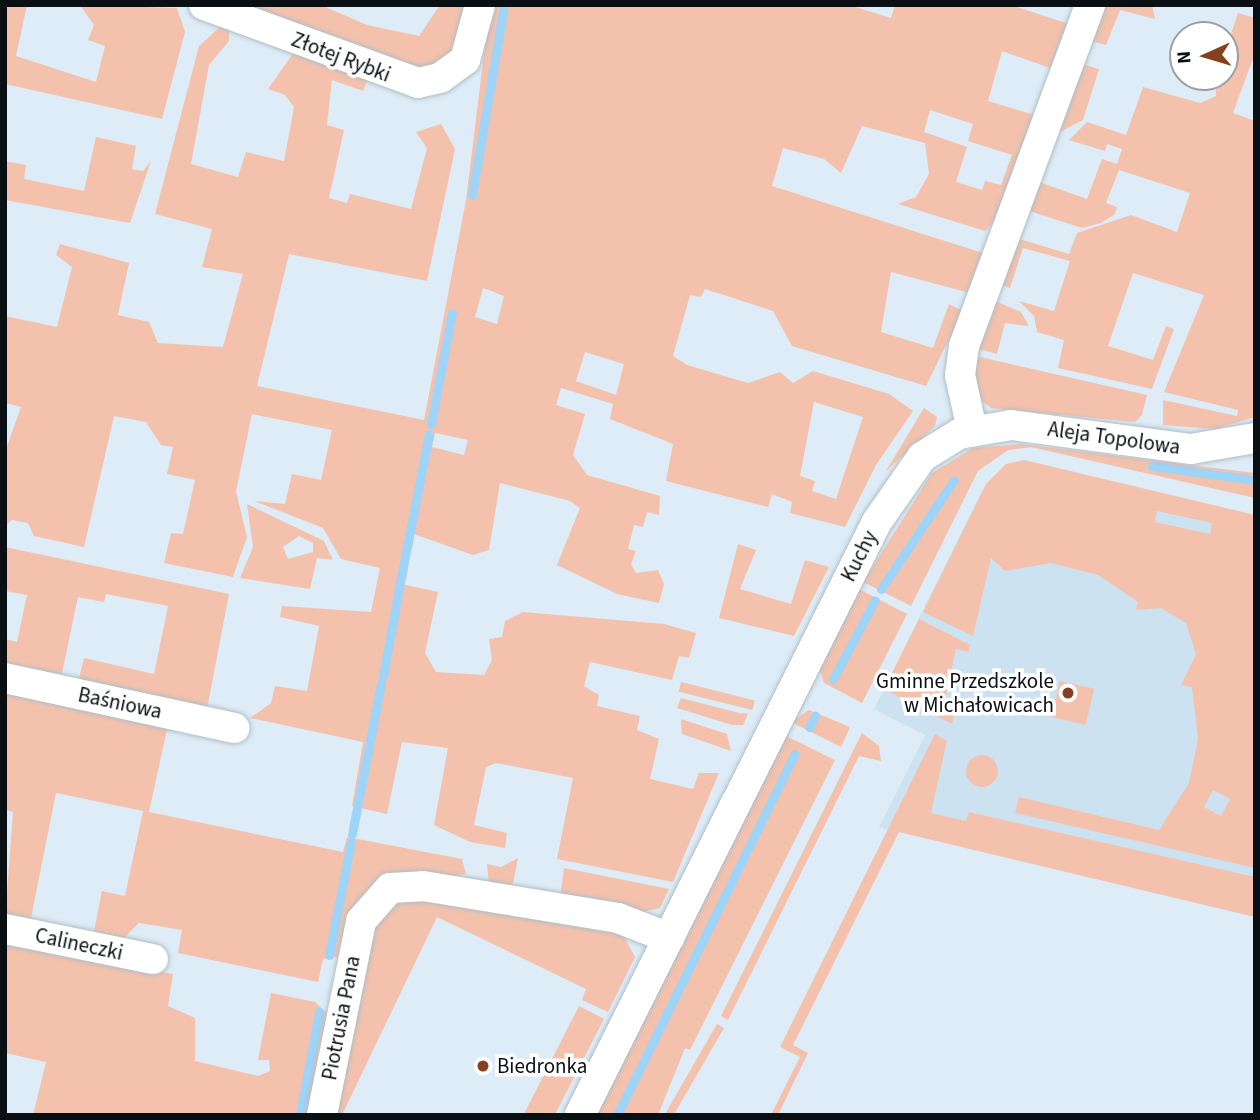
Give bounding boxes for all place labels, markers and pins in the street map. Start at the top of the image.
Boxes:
place label: Gminne Przedszkole w Michałowicach [876,668,1054,718]
marker: Gminne Przedszkole w Michałowicach [1060,685,1076,701]
place label: Biedronka [497,1053,587,1079]
marker: Biedronka [475,1058,491,1074]

